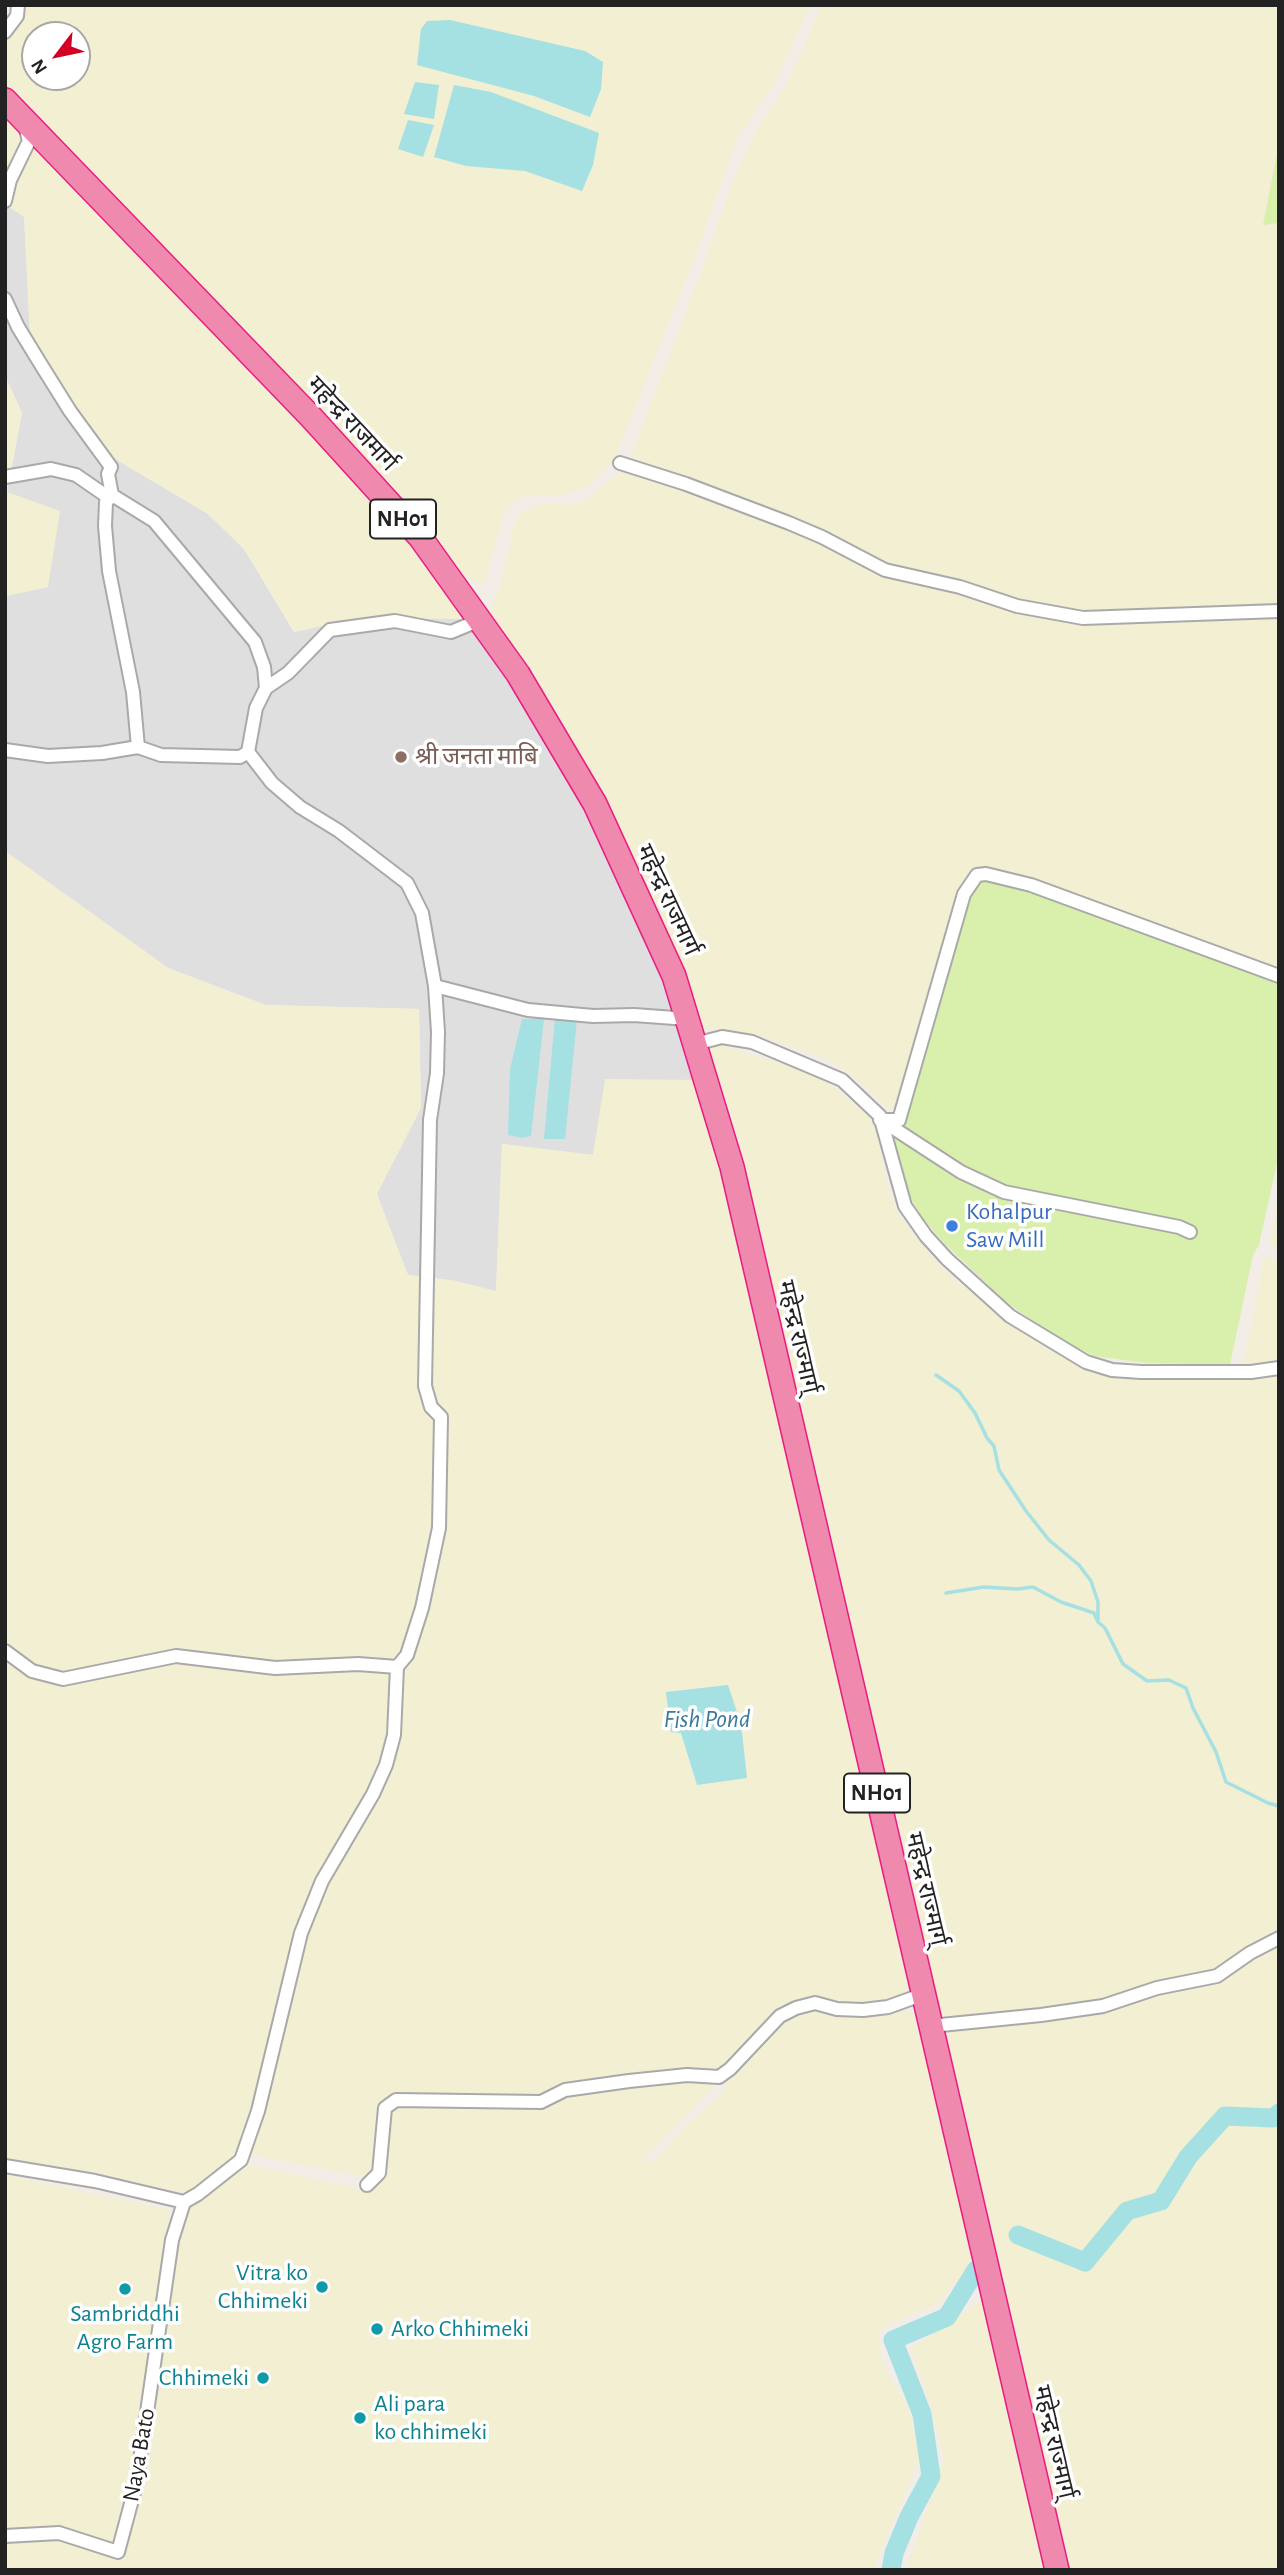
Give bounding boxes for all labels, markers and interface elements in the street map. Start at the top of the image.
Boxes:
north arrow [21,21,91,91]
text: N [28,56,51,77]
street label: महेन्द्र राजमार्ग [301,371,403,477]
road number: NH01 [370,499,436,538]
place label: श्री जनता माबि [415,743,538,771]
marker: श्री जनता माबि [393,749,409,765]
street label: महेन्द्र राजमार्ग [630,840,706,960]
place label: Kohalpur Saw Mill [966,1198,1052,1254]
marker: Kohalpur Saw Mill [944,1218,960,1234]
street label: महेन्द्र राज्मार्ग् [771,1278,825,1396]
water label: Fish Pond [664,1703,750,1735]
road number: NH01 [844,1774,910,1812]
street label: महेन्द्र राज्मार्ग् [899,1830,953,1948]
place label: Vitra ko Chhimeki [218,2259,308,2315]
marker: Vitra ko Chhimeki [314,2279,330,2295]
marker: Sambriddhi Agro Farm [117,2281,133,2297]
place label: Sambriddhi Agro Farm [70,2300,180,2356]
place label: Arko Chhimeki [391,2315,529,2343]
marker: Arko Chhimeki [369,2321,385,2337]
place label: Chhimeki [159,2364,249,2392]
marker: Chhimeki [255,2370,271,2386]
street label: महेन्द्र राज्मार्ग् [1027,2383,1081,2501]
place label: Ali para ko chhimeki [374,2390,487,2446]
street label: Naya Bato [117,2406,161,2504]
marker: Ali para ko chhimeki [352,2410,368,2426]

